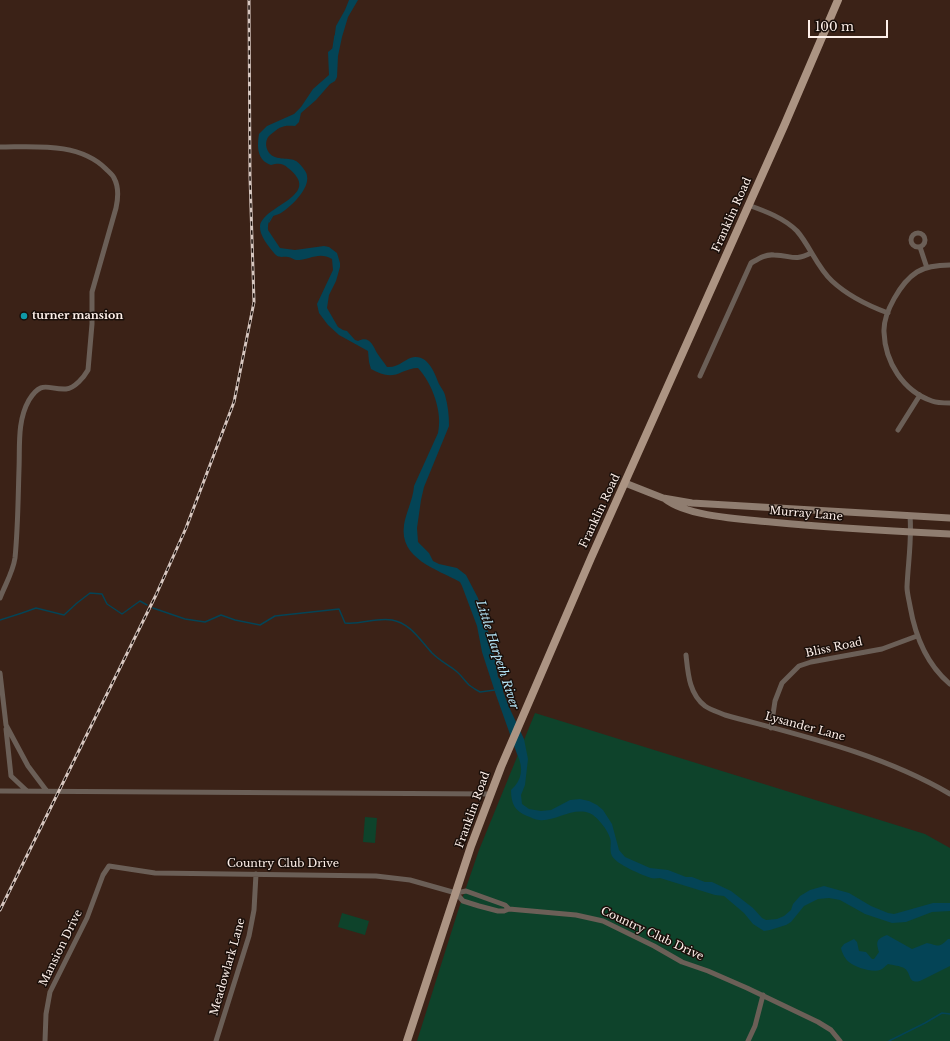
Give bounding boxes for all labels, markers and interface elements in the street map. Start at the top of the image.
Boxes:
scale bar [810,12,890,38]
text: 100 m [815,19,854,34]
street label: Franklin Road [710,176,754,254]
place label: turner mansion [32,309,123,323]
marker: turner mansion [19,311,29,321]
street label: Franklin Road [577,472,623,550]
street label: Murray Lane [769,504,843,524]
water label: Little Harpeth River [473,598,521,712]
street label: Bliss Road [804,635,864,661]
street label: Lysander Lane [763,710,847,744]
street label: Franklin Road [453,770,493,850]
street label: Country Club Drive [227,857,339,871]
street label: Country Club Drive [598,904,706,964]
street label: Mansion Drive [37,907,85,989]
street label: Meadowlark Lane [208,917,248,1017]

